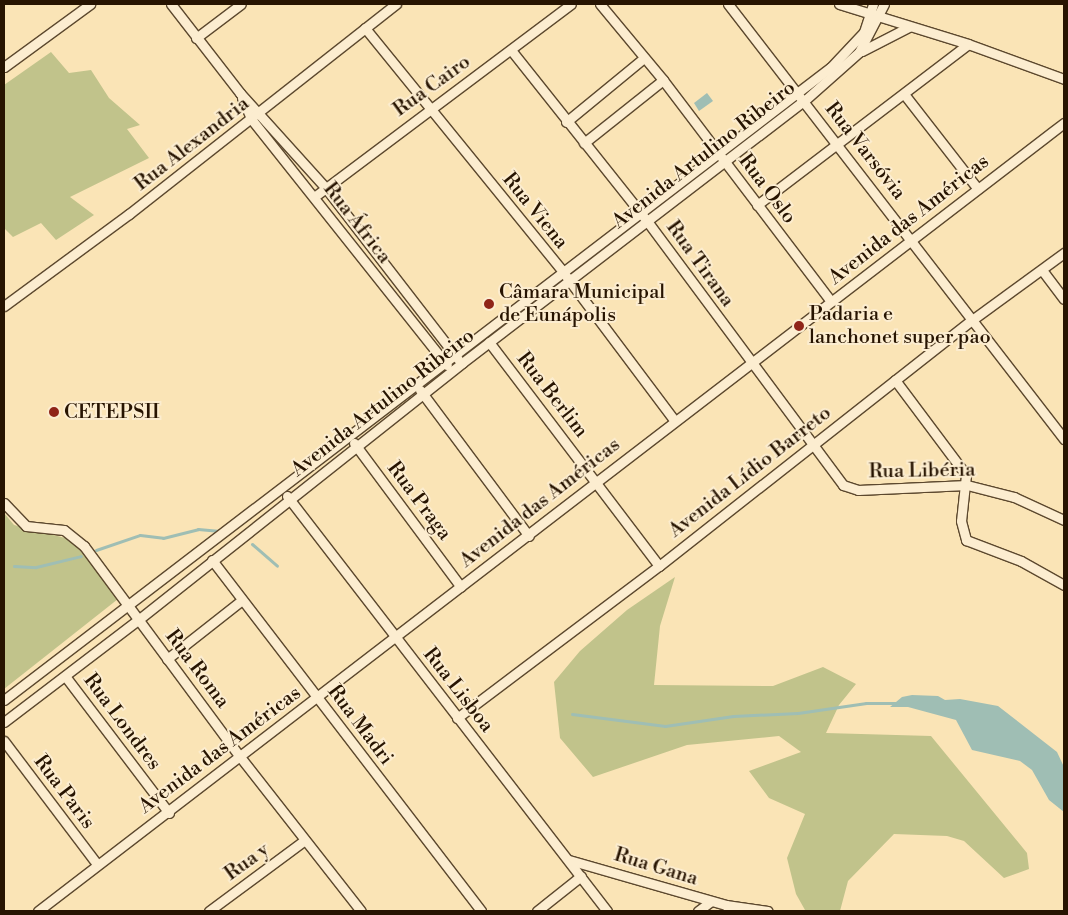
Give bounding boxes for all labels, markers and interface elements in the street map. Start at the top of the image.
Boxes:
street label: Rua Cairo [389,50,475,122]
street label: Avenida Artulino Ribeiro [608,76,800,234]
street label: Rua Alexandria [130,92,254,196]
street label: Rua Varsóvia [819,97,911,205]
street label: Rua Oslo [733,149,801,229]
street label: Avenida das Américas [824,150,994,290]
street label: Rua Viena [497,168,573,254]
street label: Rua África [318,178,396,268]
street label: Rua Tirana [661,216,739,312]
place label: Câmara Municipal de Eunápolis [499,280,665,327]
marker: Câmara Municipal de Eunápolis [483,298,495,310]
place label: Padaria e lanchonet super pao [809,302,991,349]
marker: Padaria e lanchonet super pao [793,320,805,332]
street label: Avenida Artulino Ribeiro [287,324,479,482]
street label: Rua Berlim [511,347,593,443]
place label: CETEPSII [64,400,160,424]
street label: Avenida Lídio Barreto [664,401,836,543]
marker: CETEPSII [48,406,60,418]
street label: Avenida das Américas [455,433,625,573]
street label: Rua Praga [382,457,456,545]
street label: Rua Libéria [869,458,975,484]
street label: Rua Roma [160,625,234,713]
street label: Rua Lisboa [418,643,498,737]
street label: Rua Londres [78,669,166,775]
street label: Rua Madri [322,680,398,770]
street label: Avenida das Américas [134,681,306,819]
street label: Rua Paris [28,750,100,834]
street label: Rua y [220,838,274,886]
street label: Rua Gana [611,843,701,891]

